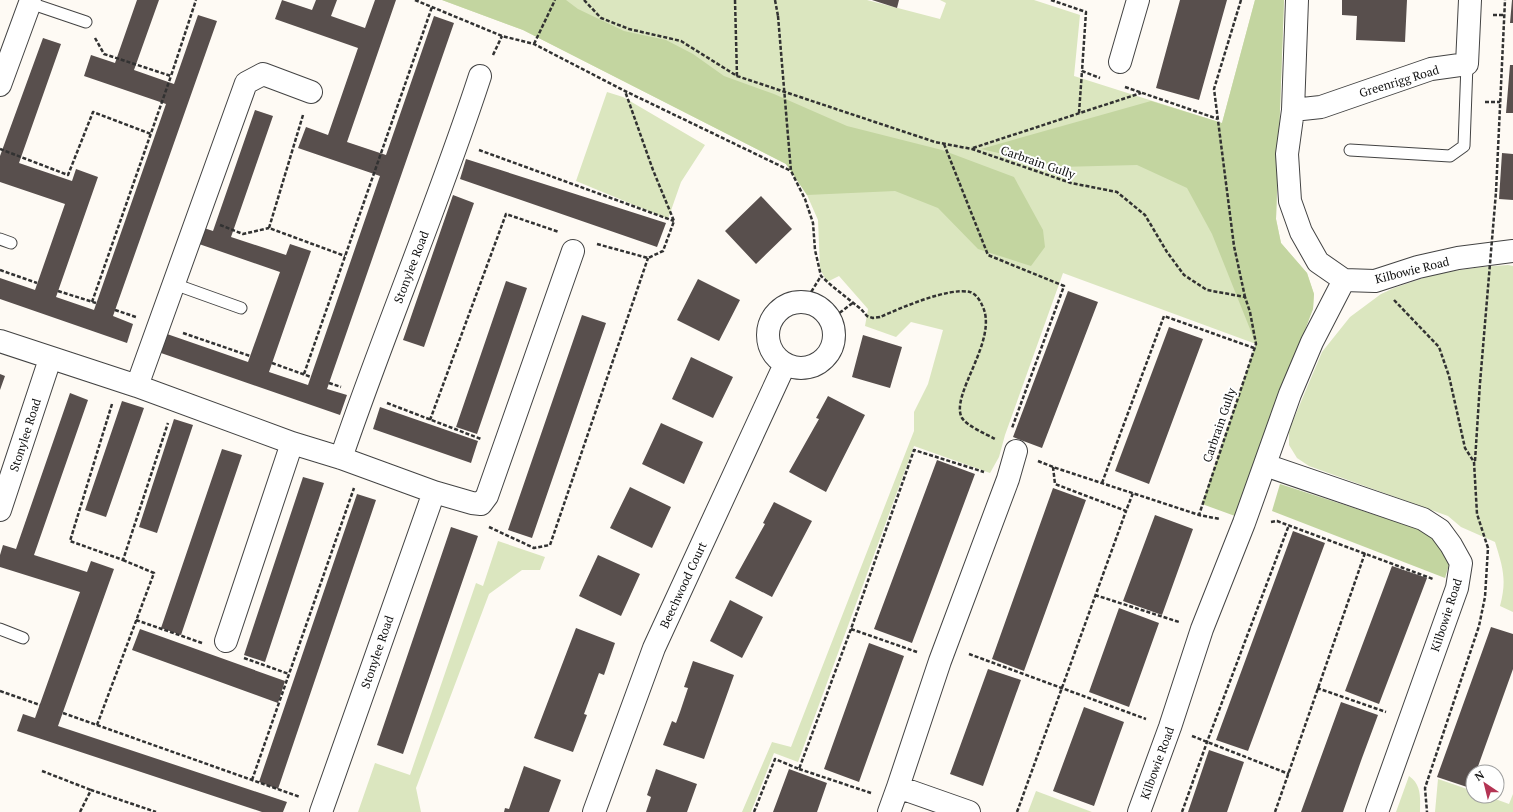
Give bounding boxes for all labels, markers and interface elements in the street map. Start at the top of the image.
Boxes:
street label: Greenrigg Road [1357,62,1441,100]
street label: Carbrain Gully [999,142,1078,182]
street label: Stonylee Road [390,228,432,305]
street label: Kilbowie Road [1373,253,1451,286]
street label: Carbrain Gully [1199,385,1239,464]
street label: Stonylee Road [6,396,44,474]
street label: Beechwood Court [656,539,710,631]
street label: Kilbowie Road [1427,576,1465,654]
street label: Stonylee Road [358,613,397,690]
street label: Kilbowie Road [1137,724,1177,801]
north arrow [1465,764,1505,804]
text: N [1472,767,1487,784]

